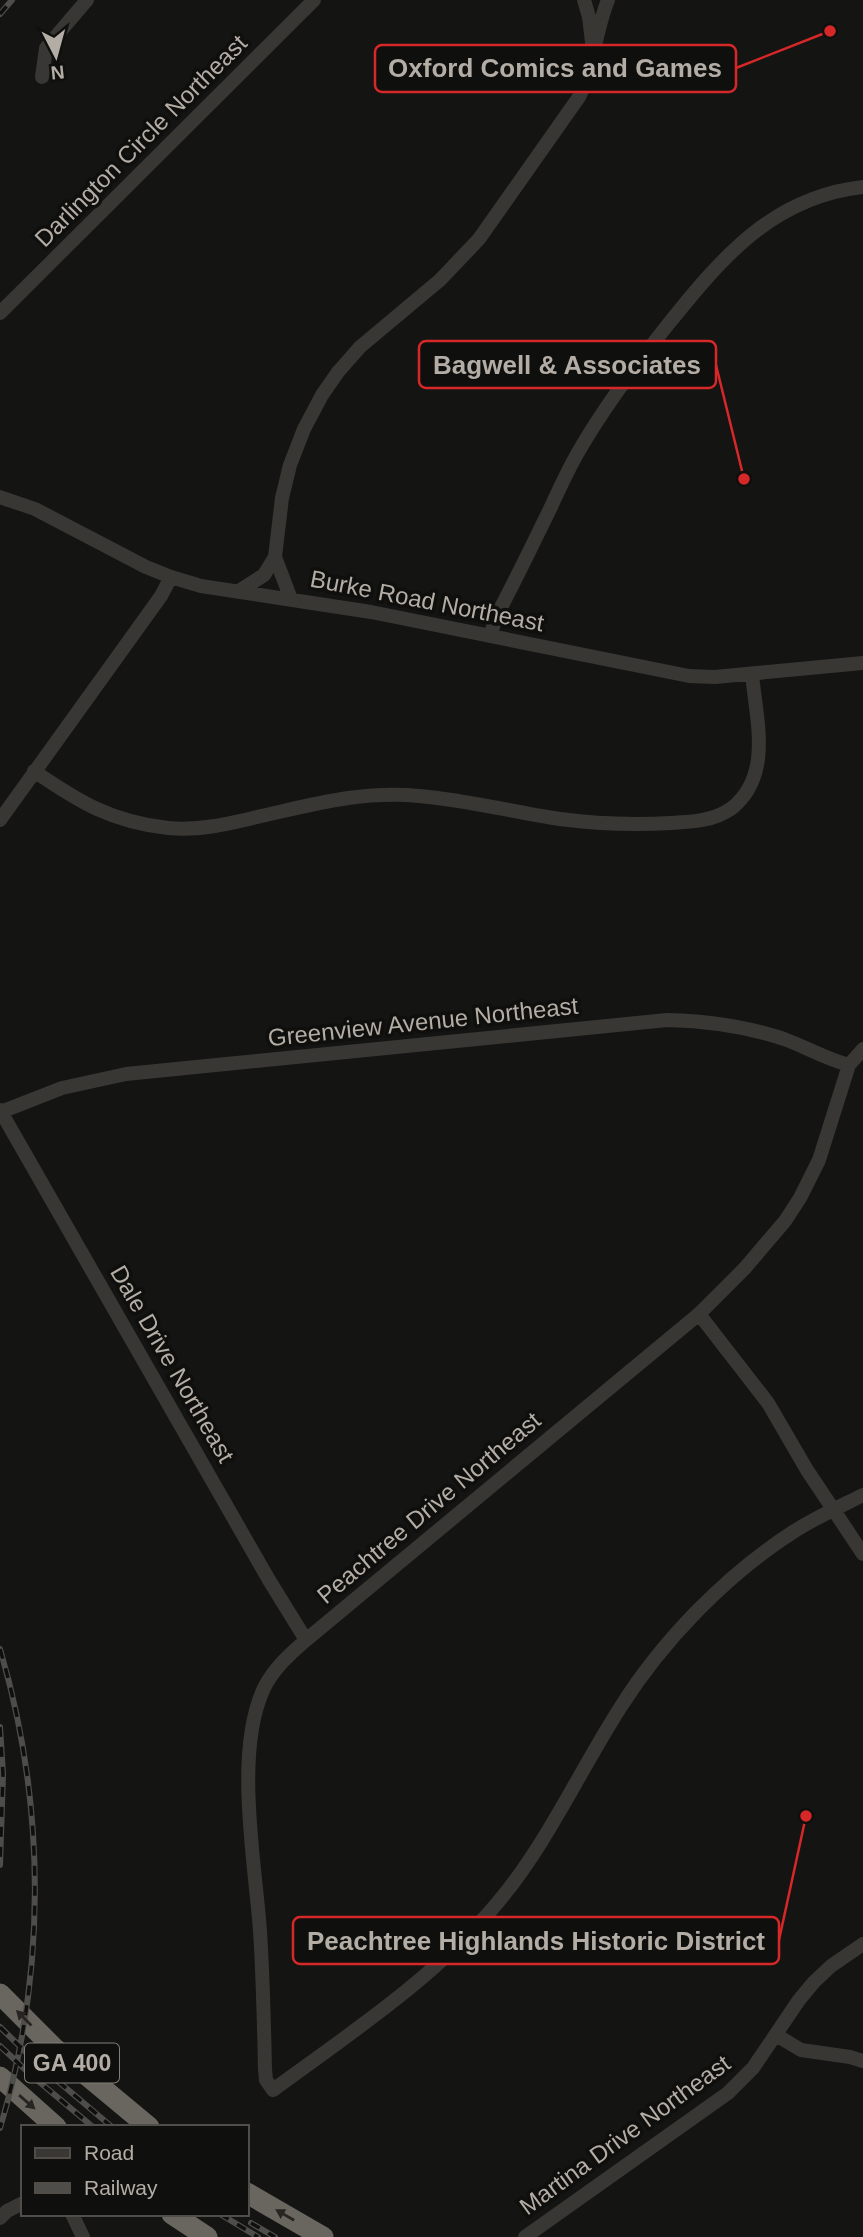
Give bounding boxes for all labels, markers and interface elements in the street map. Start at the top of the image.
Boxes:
north arrow [21,21,91,91]
street label: Darlington Circle Northeast [29,29,253,253]
callout: Oxford Comics and Games [375,45,736,92]
text: Oxford Comics and Games [388,53,722,83]
callout: Bagwell & Associates [419,341,716,388]
text: Bagwell & Associates [433,350,701,380]
street label: Burke Road Northeast [308,565,547,636]
street label: Greenview Avenue Northeast [267,992,580,1051]
street label: Dale Drive Northeast [105,1261,240,1467]
street label: Peachtree Drive Northeast [312,1406,546,1609]
callout: Peachtree Highlands Historic District [293,1917,779,1964]
text: Peachtree Highlands Historic District [307,1926,765,1956]
one-way arrow [16,2010,32,2027]
road number: GA 400 [25,2044,119,2082]
street label: Martina Drive Northeast [514,2049,735,2220]
one-way arrow [18,2094,36,2110]
legend [21,2125,248,2216]
text: Road [84,2141,134,2164]
text: Railway [84,2176,158,2199]
one-way arrow [275,2209,294,2221]

